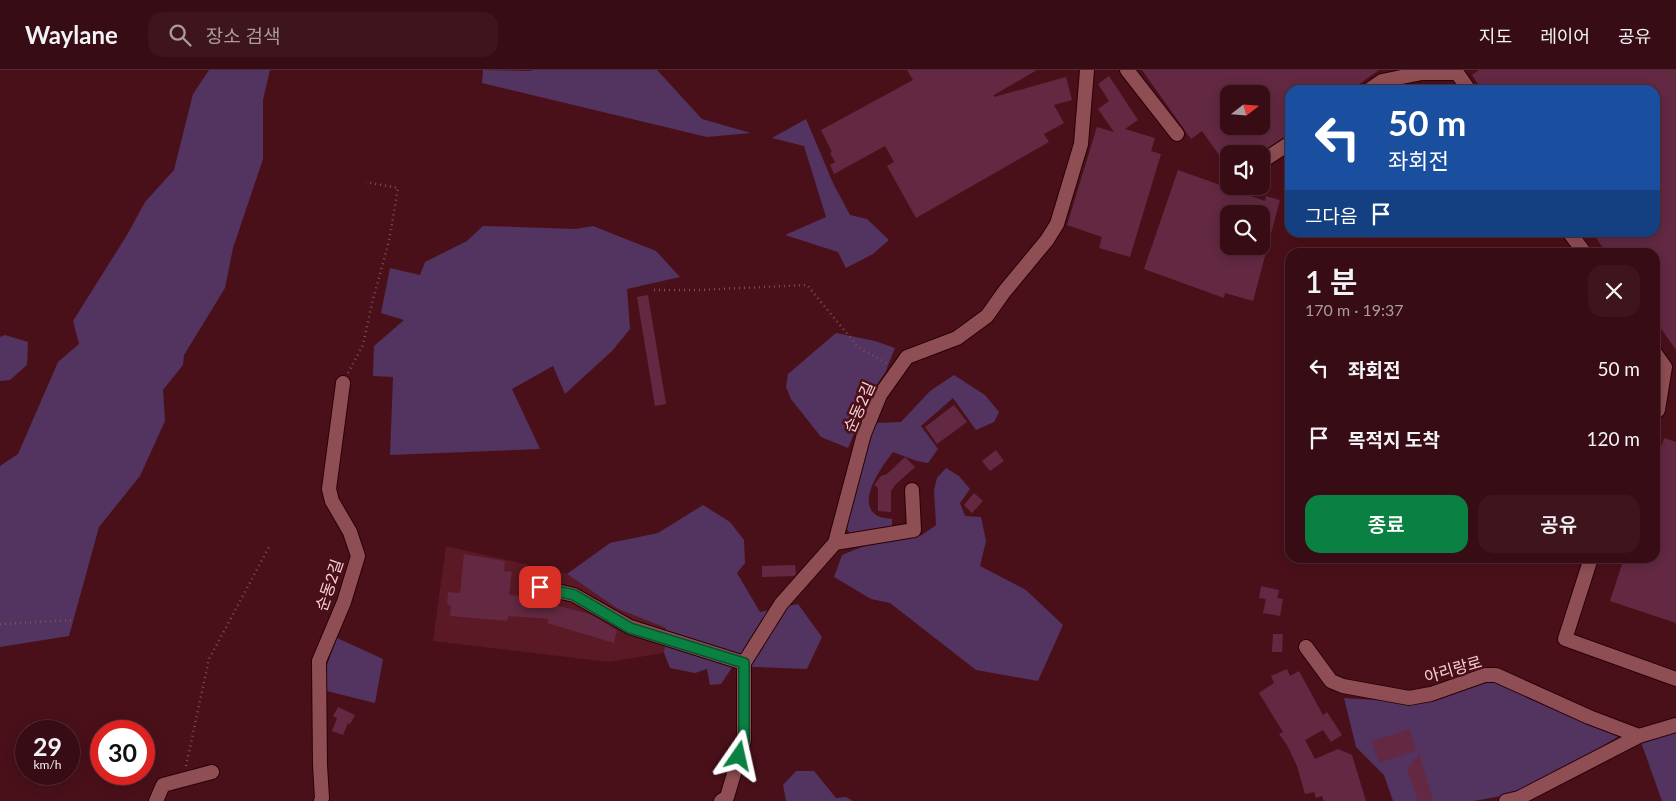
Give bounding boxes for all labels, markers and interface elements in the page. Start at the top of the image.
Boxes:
search box [148,12,498,57]
text: Waylane [25,20,118,49]
icon: search [166,21,194,49]
text: 장소 검색 [206,24,281,47]
text: 지도 [1479,25,1512,47]
text: 레이어 [1540,25,1590,47]
text: 공유 [1618,25,1651,47]
north arrow [1220,85,1270,135]
map controls [1220,85,1270,255]
text: 50 m [1388,101,1466,143]
icon: left [1305,105,1370,170]
button: sound [1220,145,1270,195]
text: 좌회전 [1388,147,1449,174]
icon: arrive [1367,200,1395,228]
text: 그다음 [1305,204,1357,227]
button: search [1220,205,1270,255]
text: 1 분 [1305,263,1357,299]
button: close [1588,265,1640,317]
text: 170 m · 19:37 [1305,300,1404,319]
icon: left [1305,354,1333,382]
text: 50 m [1597,357,1640,380]
text: 좌회전 [1348,358,1400,381]
street label: 순동2길 [839,379,878,435]
icon: arrive [1305,424,1333,452]
text: 120 m [1586,427,1640,450]
text: 목적지 도착 [1348,428,1440,451]
button: 종료 [1305,495,1468,553]
button: 공유 [1478,495,1640,553]
street label: 순동2길 [311,556,346,613]
pin [519,566,561,608]
icon: arrive [526,573,554,601]
street label: 아리랑로 [1422,651,1484,686]
speed limit sign: 30 [90,720,155,785]
position arrow [712,729,764,781]
text: 29 [33,731,62,761]
text: km/h [33,757,62,772]

